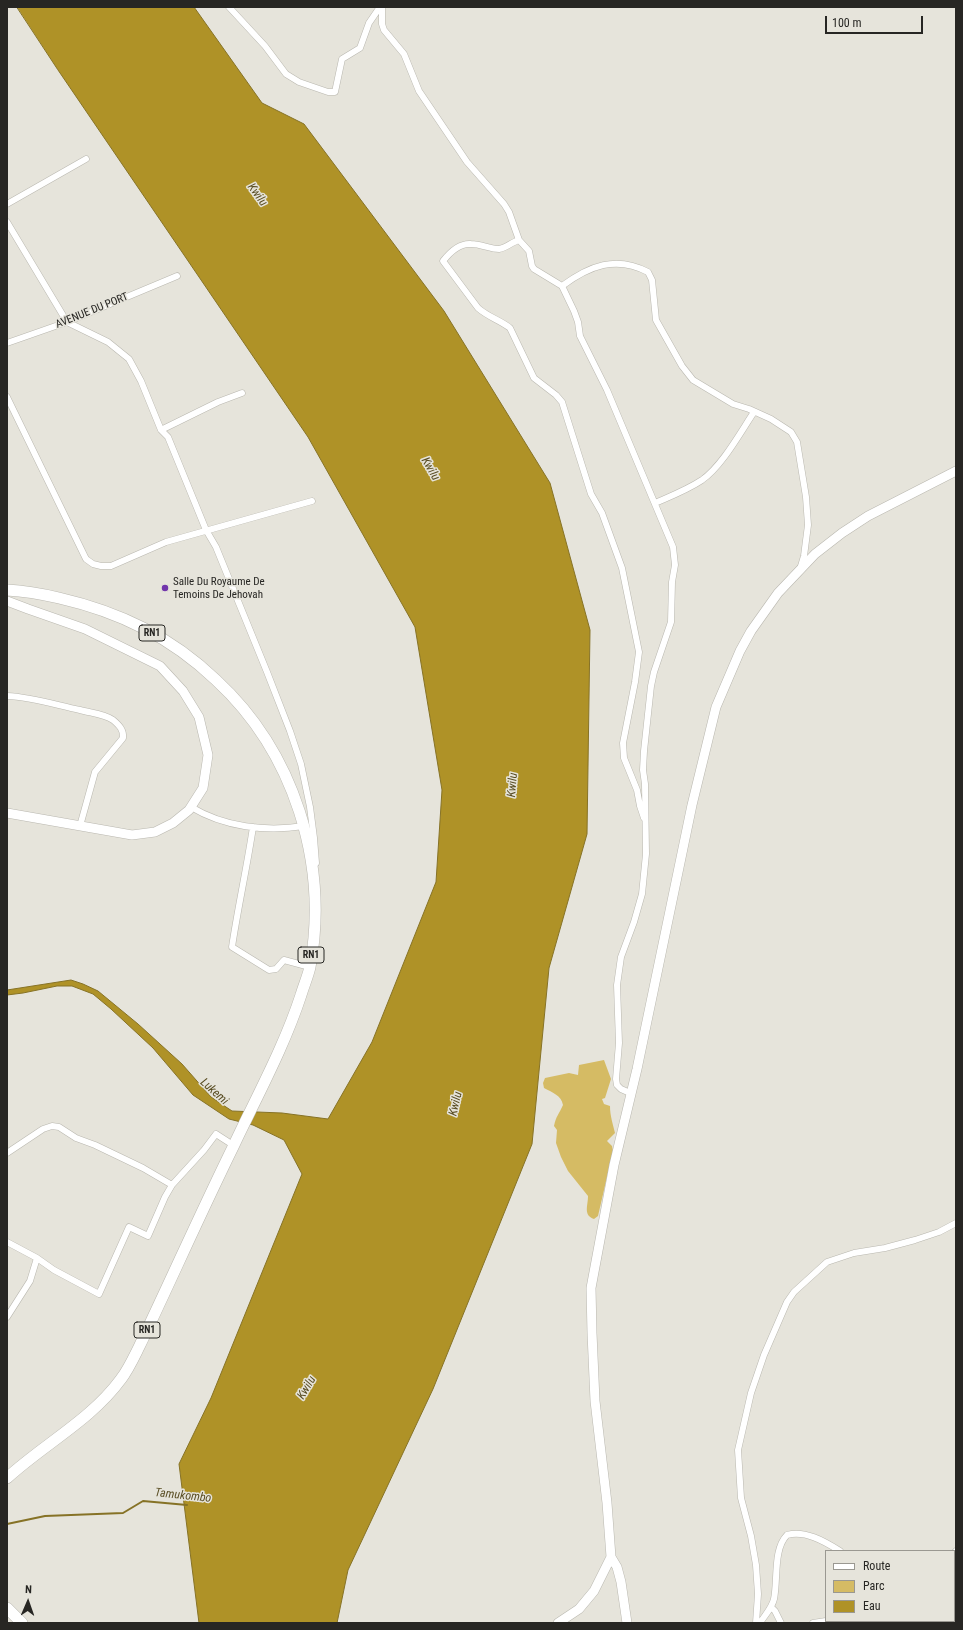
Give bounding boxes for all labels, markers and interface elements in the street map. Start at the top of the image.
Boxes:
scale bar [827,8,925,34]
text: 100 m [832,16,862,30]
water label: Kwilu [244,181,270,209]
street label: AVENUE DU PORT [54,290,130,332]
water label: Kwilu [418,455,442,483]
place label: Salle Du Royaume De Temoins De Jehovah [173,575,265,601]
marker: Salle Du Royaume De Temoins De Jehovah [160,583,170,593]
road number: RN1 [139,625,165,641]
water label: Kwilu [505,772,521,798]
road number: RN1 [298,947,324,963]
water label: Lukemi [197,1076,231,1108]
water label: Kwilu [446,1090,466,1118]
road number: RN1 [134,1322,160,1338]
water label: Kwilu [295,1374,319,1402]
water label: Tamukombo [154,1486,212,1506]
legend [825,1550,955,1622]
text: Route [863,1559,890,1573]
text: Parc [863,1579,884,1593]
north arrow [8,1582,48,1622]
text: N [25,1583,32,1596]
text: Eau [863,1599,881,1613]

